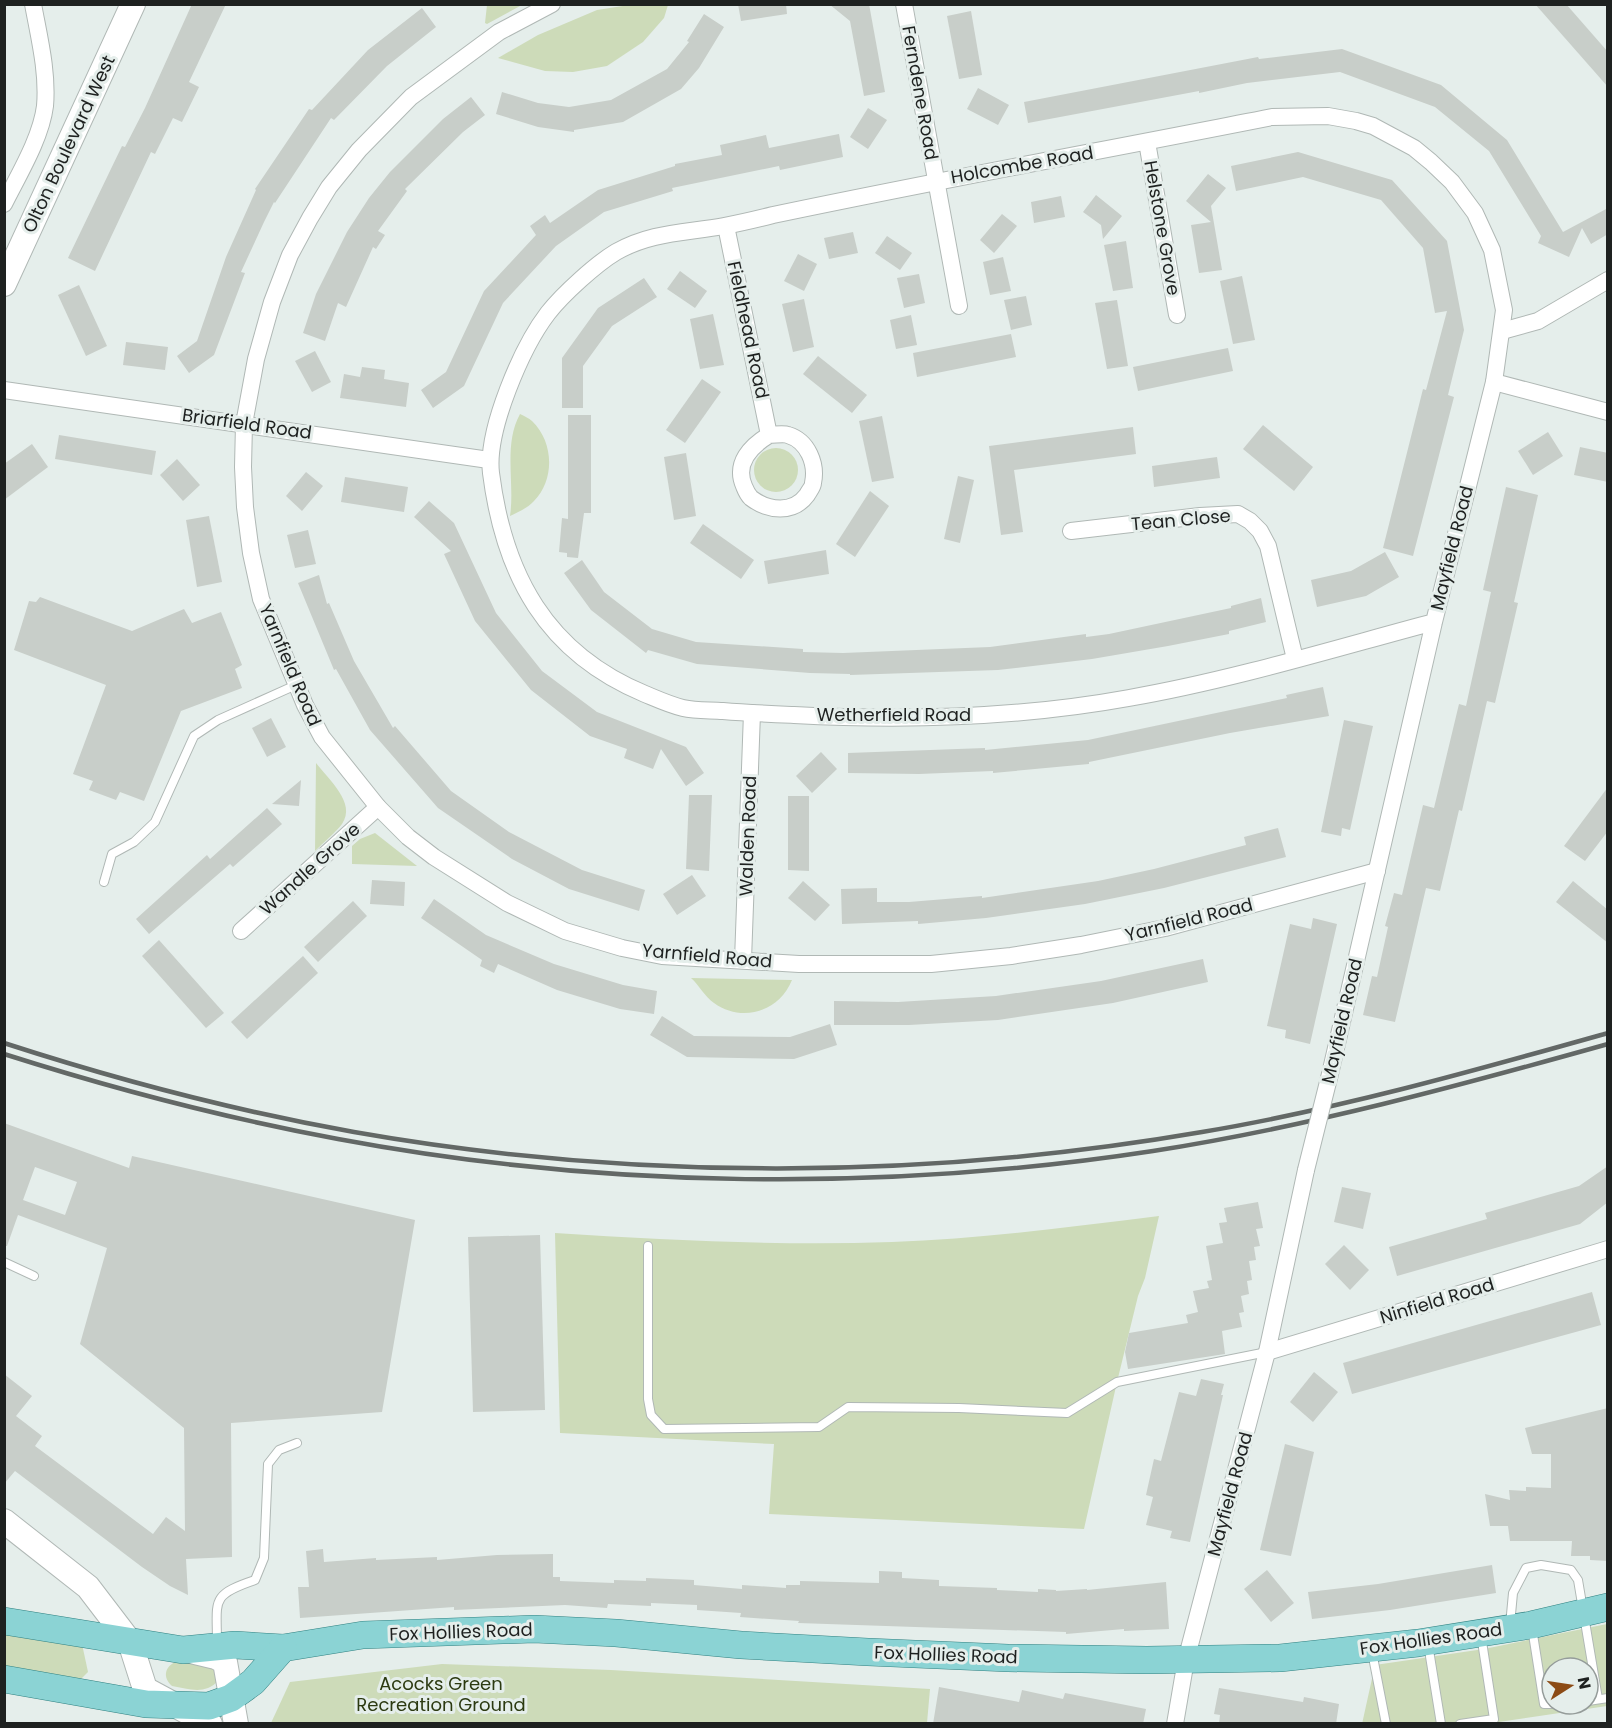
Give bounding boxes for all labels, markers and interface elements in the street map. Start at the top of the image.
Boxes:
street label: Ferndene Road [896,24,945,162]
street label: Olton Boulevard West [16,51,121,237]
street label: Holcombe Road [949,140,1095,189]
street label: Helstone Grove [1138,159,1187,297]
street label: Fieldhead Road [722,259,775,401]
street label: Briarfield Road [181,402,314,445]
street label: Mayfield Road [1424,483,1479,613]
street label: Tean Close [1130,503,1232,536]
street label: Yarnfield Road [253,600,327,730]
street label: Wetherfield Road [817,702,971,727]
street label: Walden Road [733,775,762,897]
street label: Wandle Grove [254,817,365,921]
street label: Yarnfield Road [1122,892,1255,947]
street label: Yarnfield Road [641,937,773,974]
street label: Mayfield Road [1315,956,1368,1086]
street label: Ninfield Road [1377,1271,1497,1330]
street label: Mayfield Road [1201,1429,1258,1559]
street label: Fox Hollies Road [1358,1616,1504,1661]
street label: Fox Hollies Road [389,1617,533,1646]
street label: Fox Hollies Road [874,1640,1018,1669]
north arrow [1540,1656,1600,1716]
park label: Acocks Green Recreation Ground [356,1671,526,1717]
text: N [1572,1675,1597,1691]

